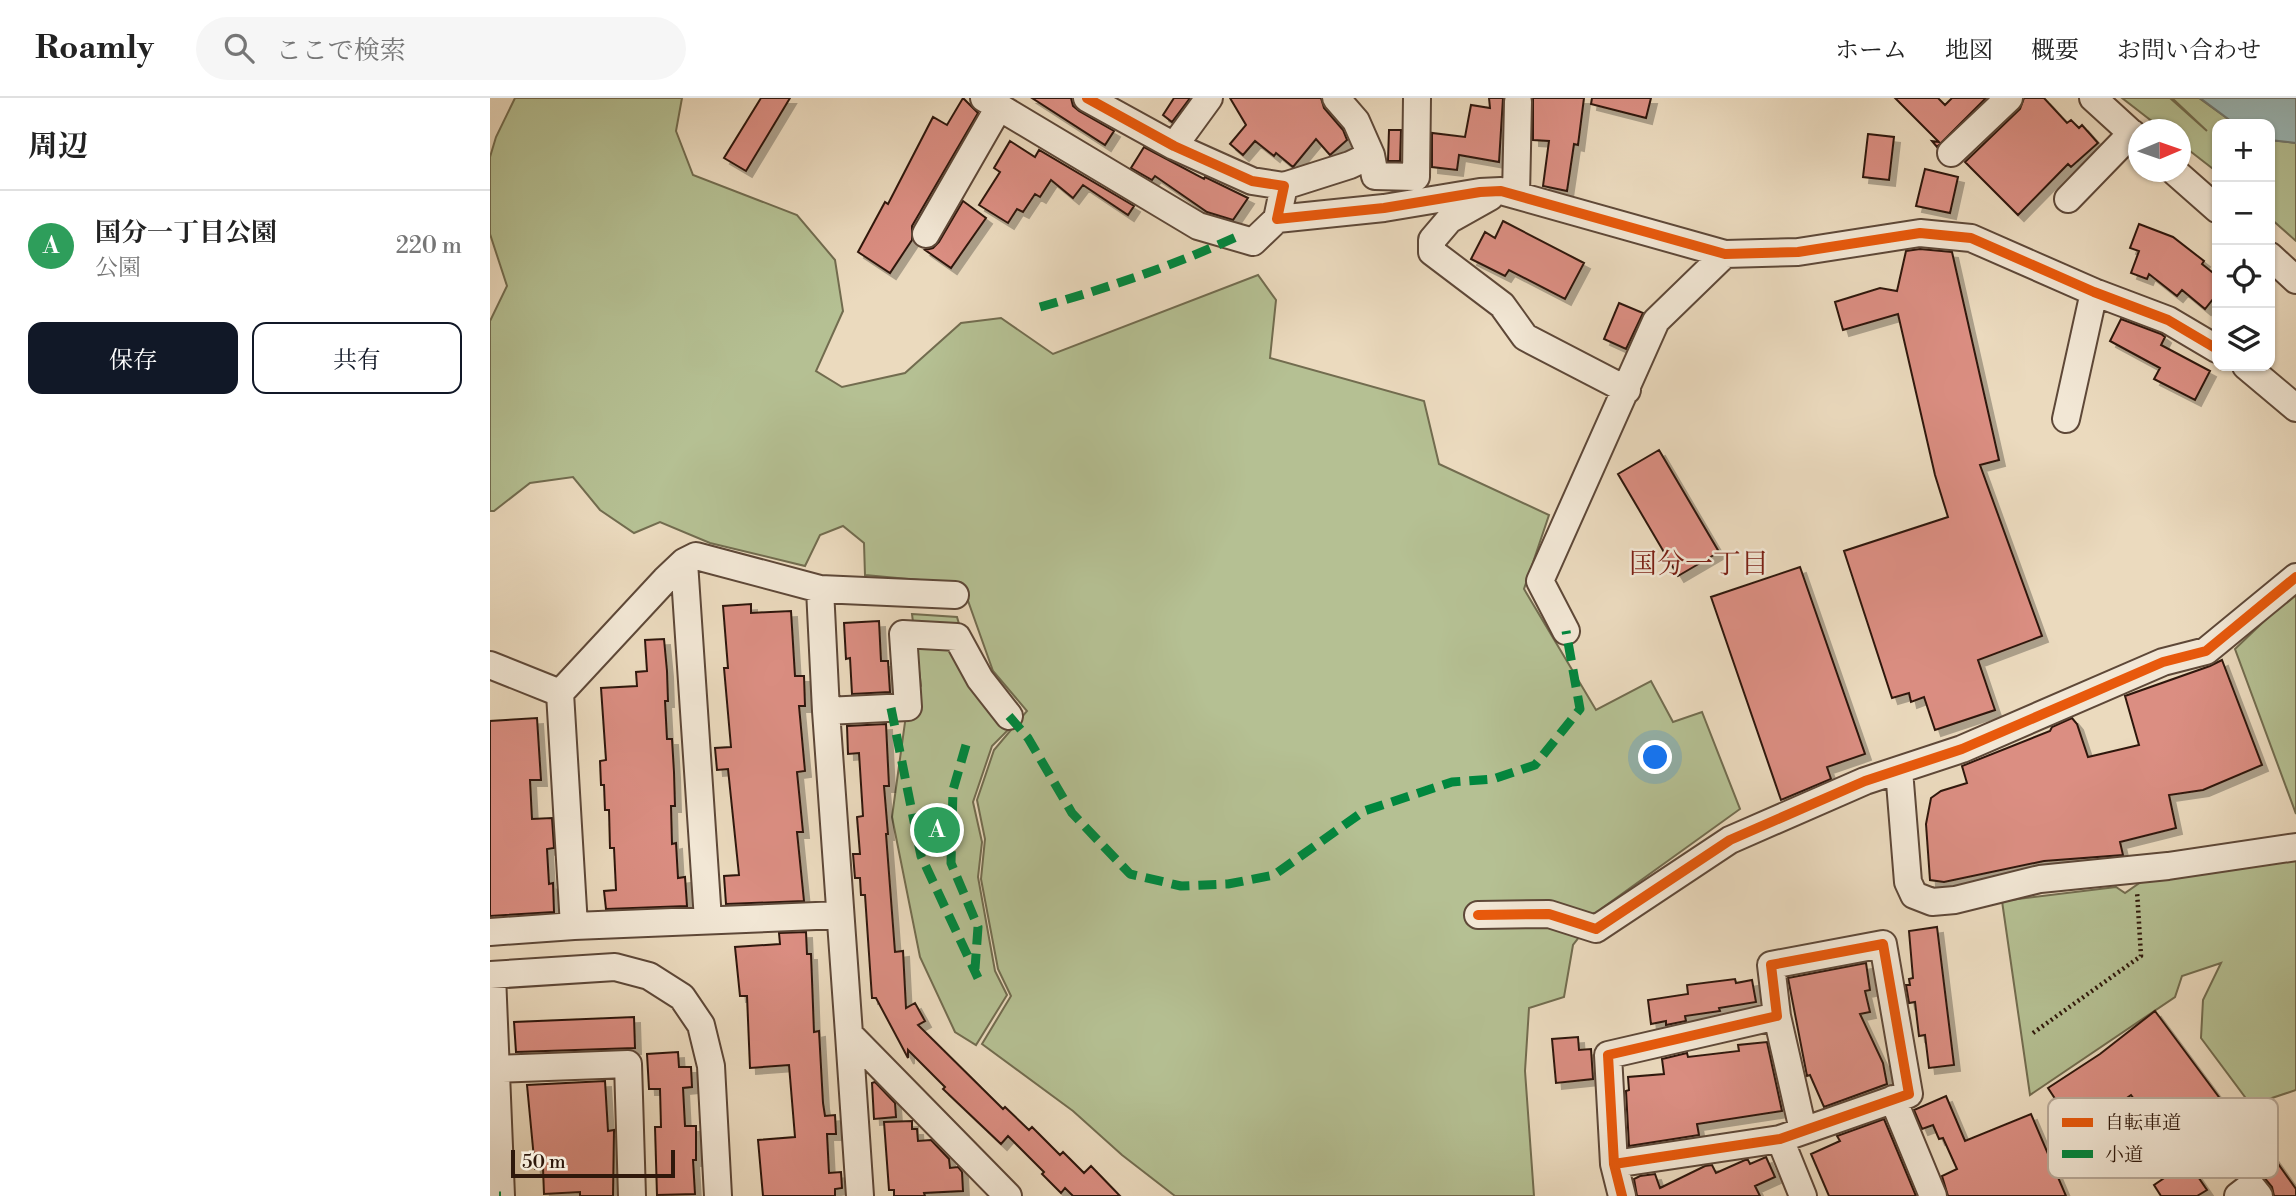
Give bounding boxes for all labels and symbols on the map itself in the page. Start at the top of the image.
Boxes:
north arrow [2128,119,2191,182]
district label: 国分一丁目 [1629,547,1769,582]
your location [1638,740,1672,774]
pin: A [914,804,960,856]
legend [2048,1098,2278,1178]
text: 自転車道 [2105,1111,2181,1135]
text: 小道 [2105,1143,2143,1167]
scale bar [511,1147,676,1179]

